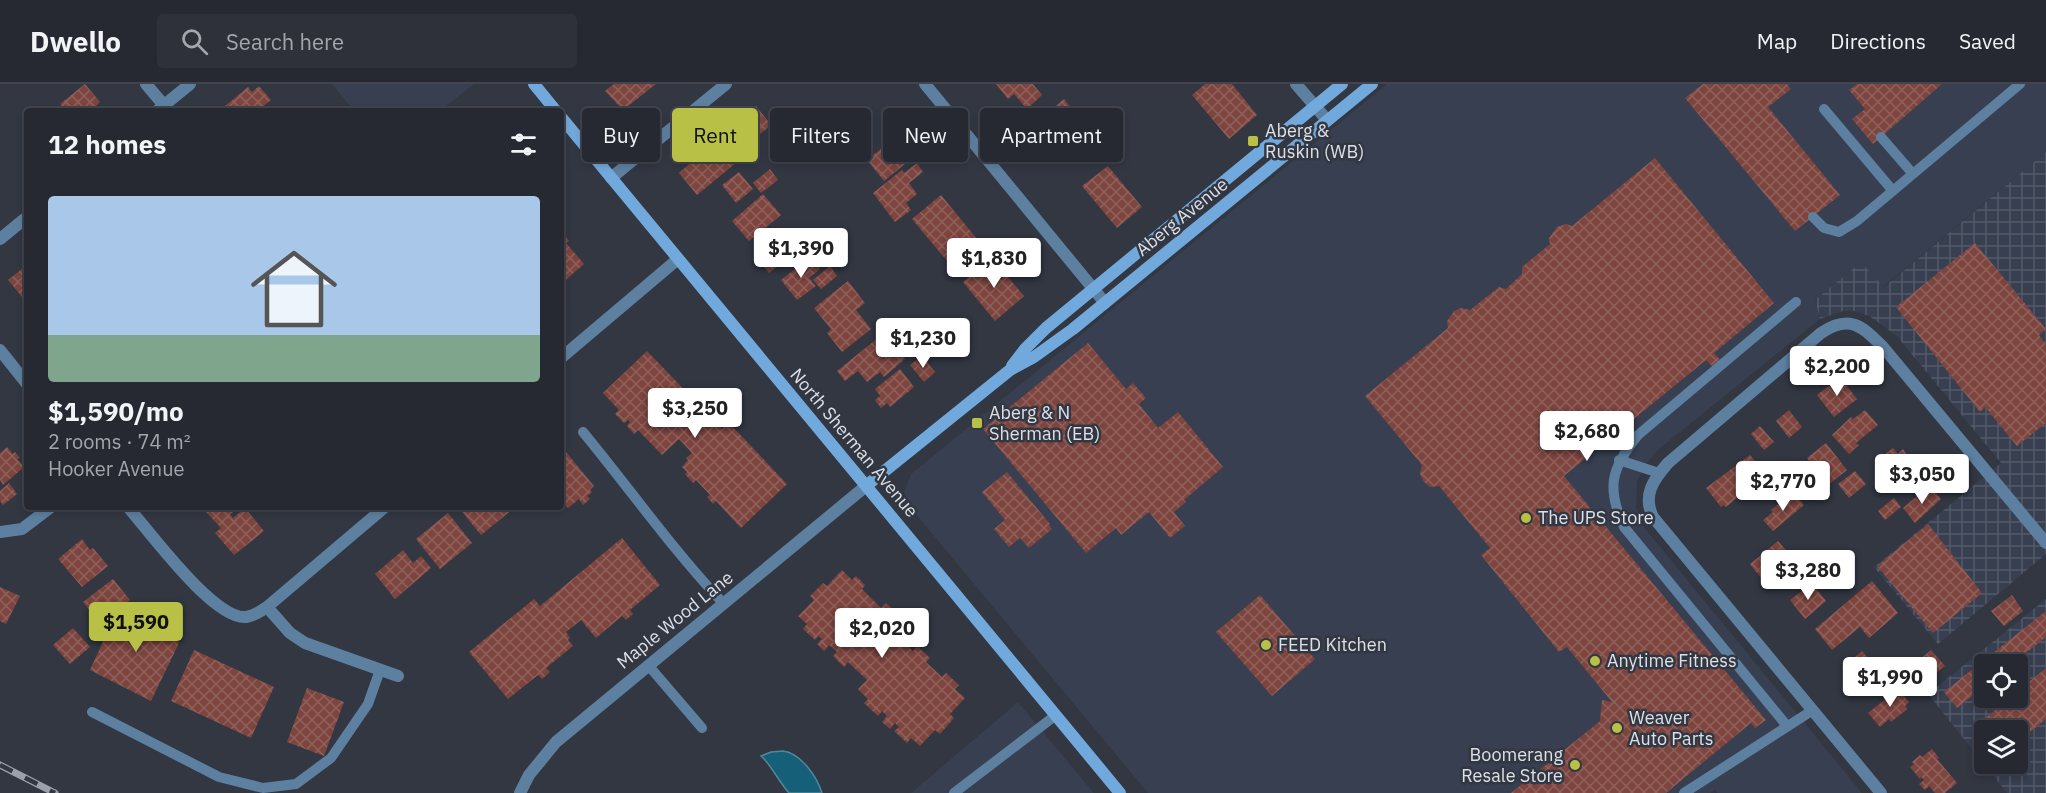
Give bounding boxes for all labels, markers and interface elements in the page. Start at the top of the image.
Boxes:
search box [157,14,577,68]
text: Dwello [30,23,121,60]
icon: search [178,25,211,58]
text: Search here [226,27,344,56]
text: Map [1757,27,1797,55]
text: Directions [1830,27,1926,55]
text: Saved [1959,27,2016,55]
chip: Buy [582,108,660,162]
chip: Rent [672,108,758,162]
chip: Filters [770,108,871,162]
chip: New [883,108,968,162]
chip: Apartment [980,108,1123,162]
place label: Aberg & Ruskin (WB) [1265,119,1364,163]
text: 12 homes [48,127,166,161]
icon: filters [507,128,540,161]
marker: Aberg & Ruskin (WB) [1246,134,1260,148]
street label: Aberg Avenue [1131,172,1232,261]
pin: $1,390 [752,228,850,279]
text: $1,390 [768,234,834,261]
icon: home [240,235,348,343]
pin: $1,830 [945,238,1043,289]
text: $1,830 [961,244,1027,271]
pin: $1,230 [874,318,972,369]
text: $1,230 [890,324,956,351]
pin: $2,200 [1788,346,1886,397]
text: $2,200 [1804,352,1870,379]
street label: North Sherman Avenue [785,364,923,522]
pin: $3,250 [646,388,744,439]
text: $1,590/mo [48,394,184,428]
text: $3,250 [662,394,728,421]
place label: Aberg & N Sherman (EB) [989,401,1100,445]
pin: $2,680 [1538,411,1636,462]
marker: Aberg & N Sherman (EB) [970,416,984,430]
text: $2,680 [1554,417,1620,444]
text: 2 rooms · 74 m² [48,428,191,455]
pin: $3,050 [1873,454,1971,505]
text: Hooker Avenue [48,455,185,482]
text: $3,050 [1889,460,1955,487]
pin: $2,770 [1734,461,1832,512]
text: $2,770 [1750,467,1816,494]
place label: The UPS Store [1538,506,1654,529]
marker: The UPS Store [1519,511,1533,525]
pin: $3,280 [1759,550,1857,601]
text: $3,280 [1775,556,1841,583]
street label: Maple Wood Lane [612,566,738,674]
pin: $1,590 [87,602,185,653]
text: $1,590 [103,608,169,635]
pin: $2,020 [833,608,931,659]
text: $2,020 [849,614,915,641]
place label: FEED Kitchen [1278,633,1387,656]
marker: FEED Kitchen [1259,638,1273,652]
place label: Anytime Fitness [1607,649,1737,672]
marker: Anytime Fitness [1588,654,1602,668]
map controls [1974,654,2028,774]
button: locate [1974,654,2028,708]
pin: $1,990 [1841,657,1939,708]
text: $1,990 [1857,663,1923,690]
place label: Weaver Auto Parts [1629,706,1713,750]
button: layers [1974,720,2028,774]
marker: Weaver Auto Parts [1610,721,1624,735]
place label: Boomerang Resale Store [1461,743,1563,787]
marker: Boomerang Resale Store [1568,758,1582,772]

